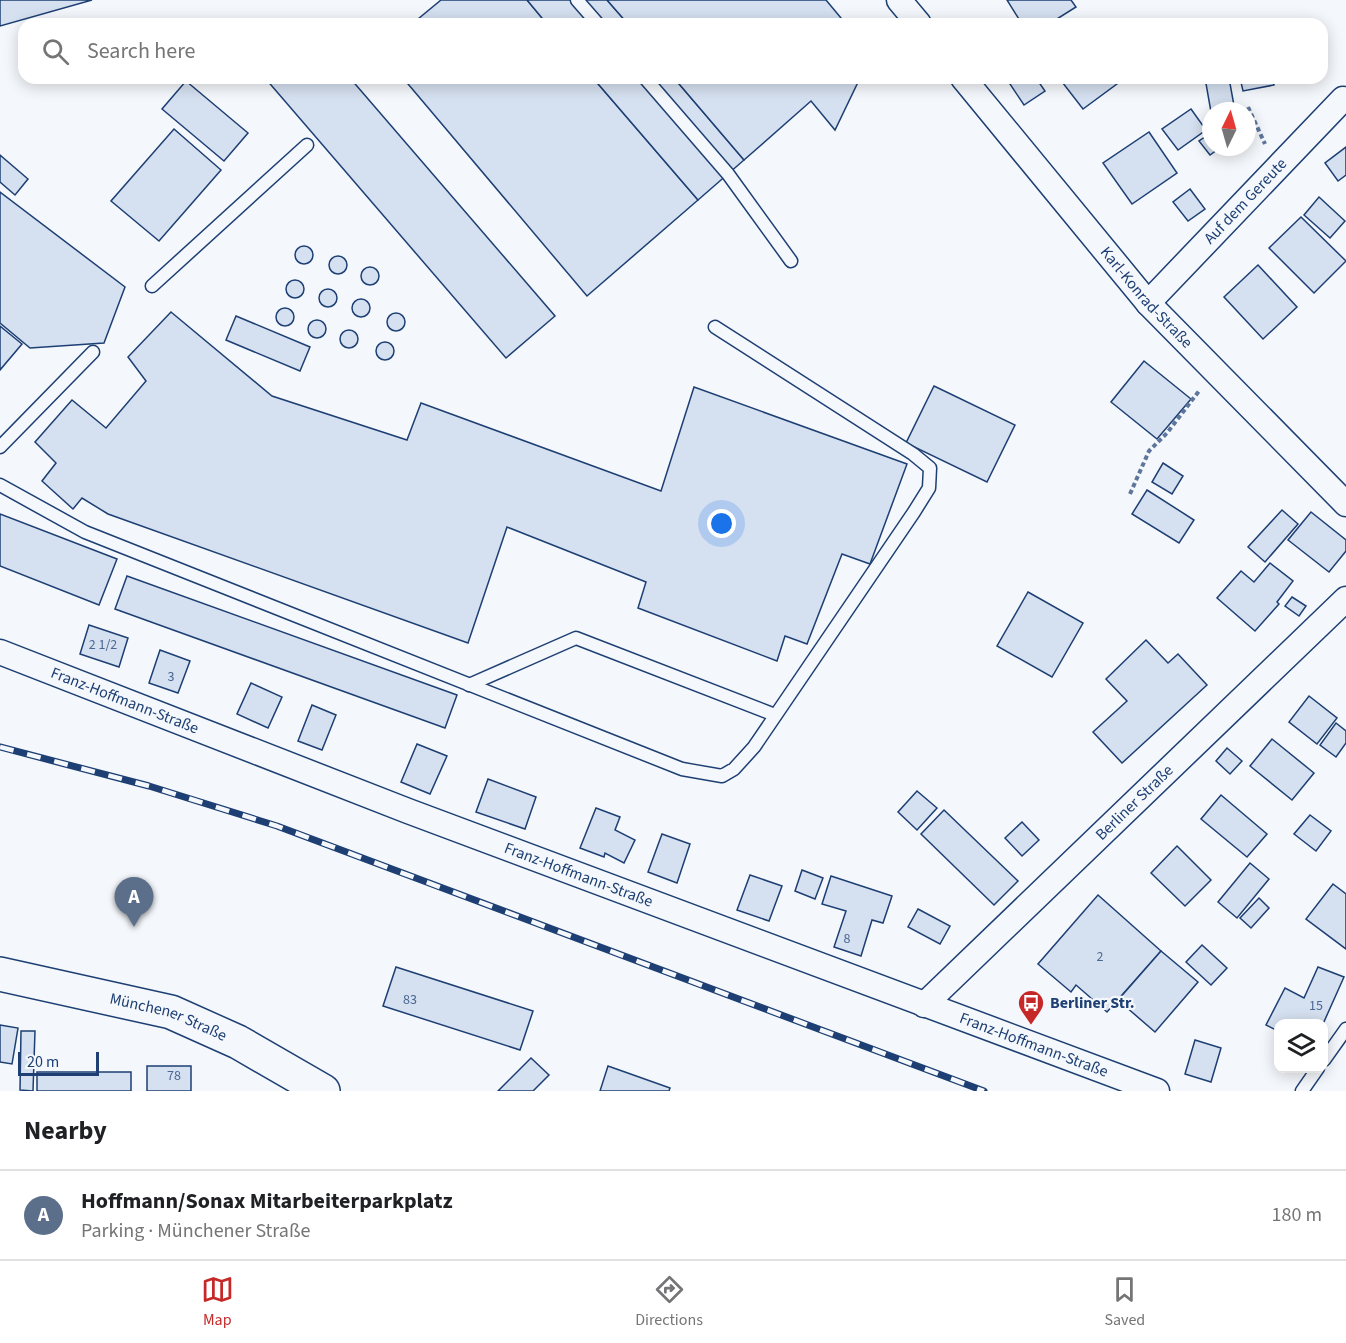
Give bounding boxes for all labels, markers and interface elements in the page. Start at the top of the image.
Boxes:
search box [18,18,1328,84]
icon: search [39,35,72,68]
text: Search here [87,35,195,67]
north arrow [1202,102,1256,156]
street label: Auf dem Gereute [1199,153,1292,249]
street label: Karl-Konrad-Straße [1095,242,1198,353]
your location [707,509,736,538]
house number: 2 1/2 [89,635,117,655]
street label: Franz-Hoffmann-Straße [48,662,202,739]
house number: 3 [168,667,175,687]
street label: Berliner Straße [1091,760,1178,845]
street label: Franz-Hoffmann-Straße [501,837,656,913]
pin: A [114,878,154,927]
house number: 8 [844,929,851,949]
house number: 2 [1097,947,1104,967]
street label: Münchener Straße [108,988,230,1047]
bus stop icon: Berliner Str. [1016,988,1046,1026]
house number: 83 [403,990,417,1010]
place label: Berliner Str. [1050,992,1135,1014]
house number: 15 [1309,996,1323,1016]
street label: Franz-Hoffmann-Straße [956,1007,1111,1083]
map controls [1274,1019,1328,1073]
button: layers [1274,1019,1328,1073]
scale bar [18,1049,99,1076]
text: 20 m [27,1051,59,1073]
house number: 78 [167,1066,181,1086]
text: Nearby [24,1112,107,1149]
text: Hoffmann/Sonax Mitarbeiterparkplatz [81,1185,453,1217]
text: A [38,1201,49,1229]
text: 180 m [1272,1201,1322,1229]
text: Parking · Münchener Straße [81,1217,310,1245]
tab: Map [201,1273,234,1331]
tab: Directions [635,1273,703,1331]
tab: Saved [1104,1273,1145,1331]

